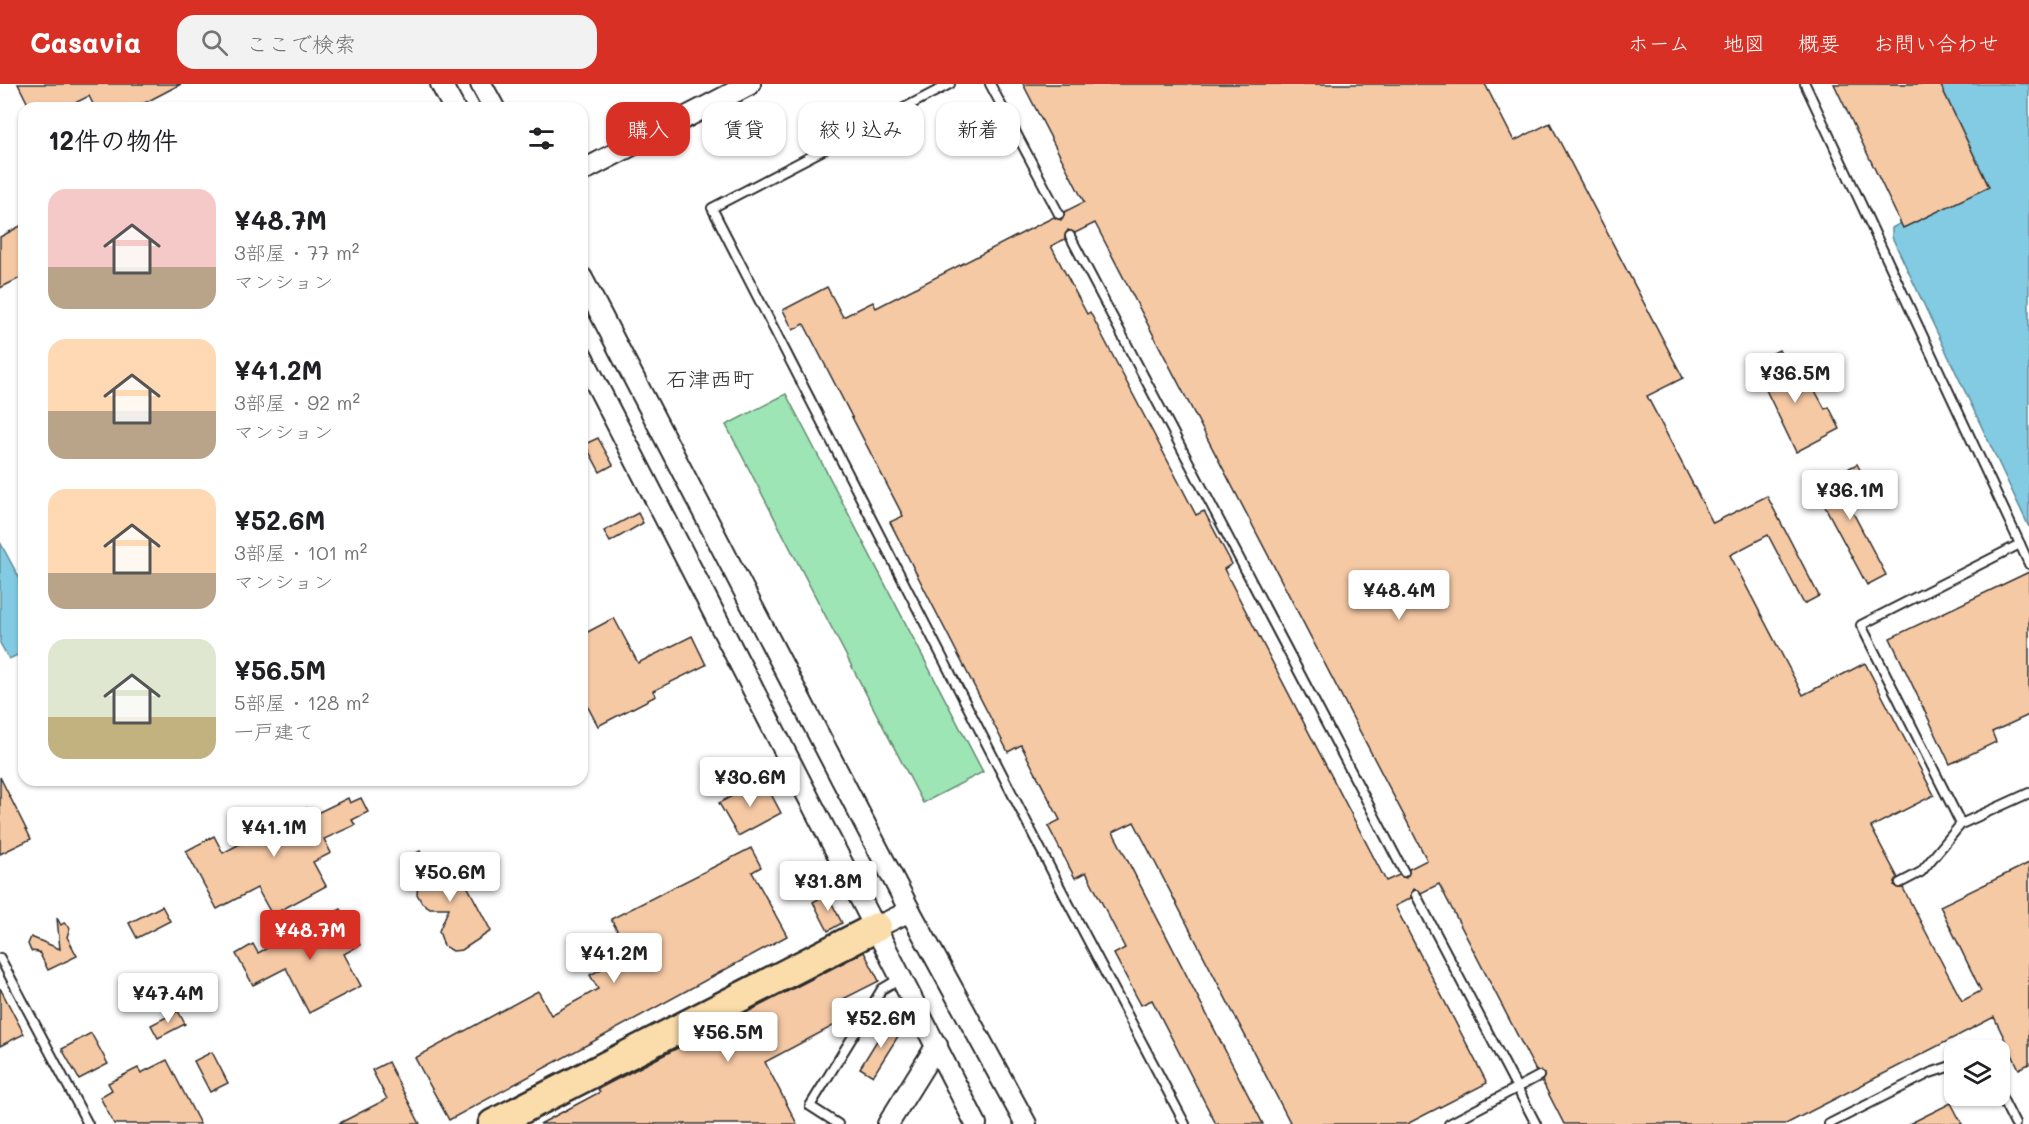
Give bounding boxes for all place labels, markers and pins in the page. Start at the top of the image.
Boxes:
pin: ¥36.5M [1746,353,1844,404]
pin: ¥36.1M [1801,470,1899,521]
pin: ¥48.4M [1350,570,1448,621]
pin: ¥30.6M [701,757,799,808]
pin: ¥41.1M [225,807,323,858]
pin: ¥50.6M [401,852,499,903]
pin: ¥31.8M [779,861,877,912]
pin: ¥48.7M [261,910,359,961]
pin: ¥41.2M [565,933,663,984]
pin: ¥47.4M [119,973,217,1024]
pin: ¥52.6M [832,998,930,1049]
pin: ¥56.5M [679,1012,777,1063]

